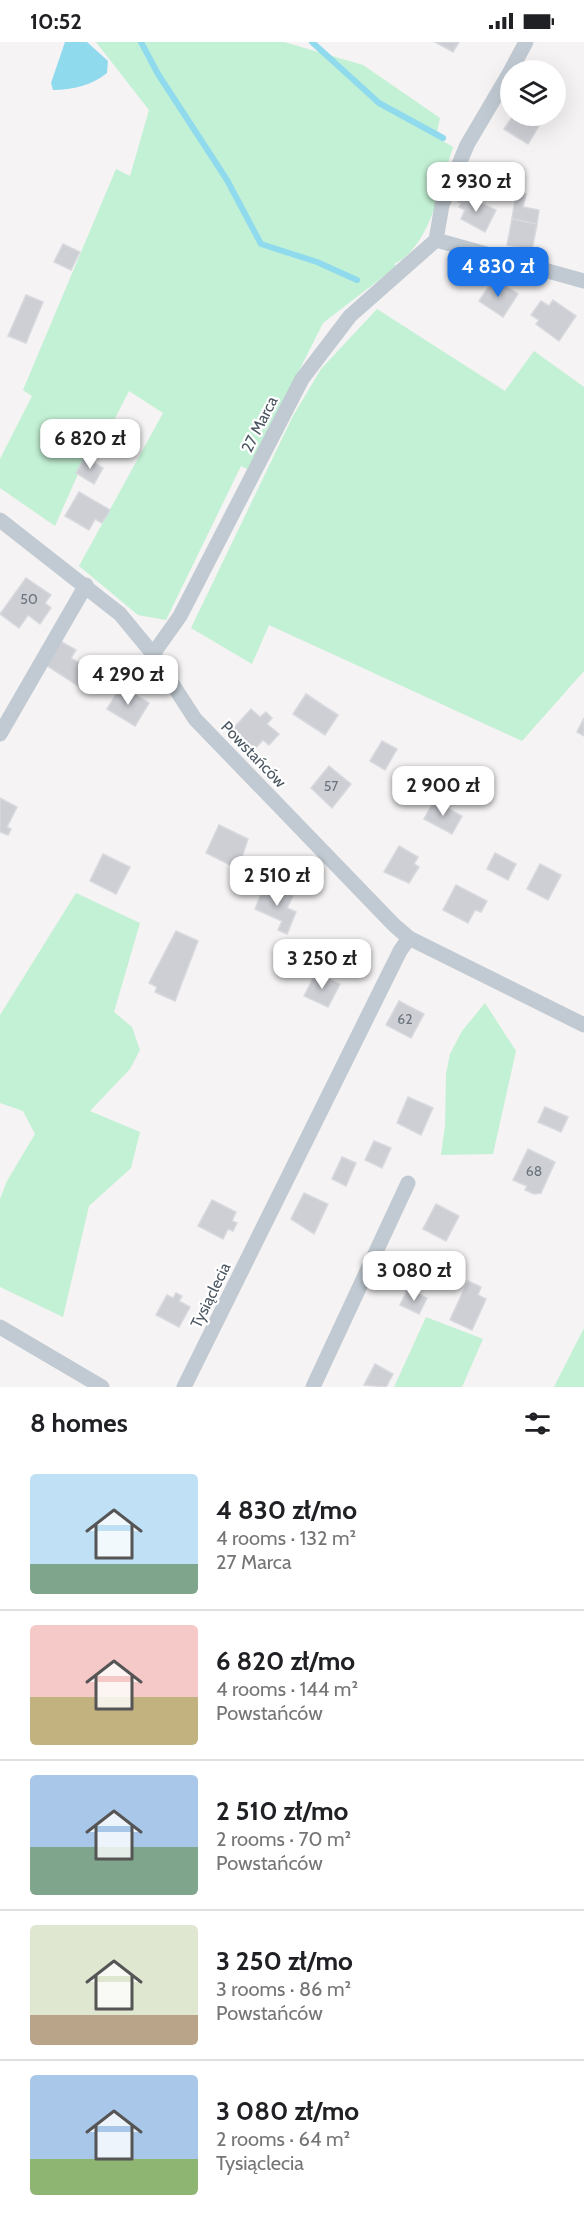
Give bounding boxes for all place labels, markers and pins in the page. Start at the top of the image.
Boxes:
pin: 2 930 zł [414,162,538,213]
pin: 4 830 zł [436,247,560,298]
pin: 6 820 zł [28,419,152,470]
pin: 4 290 zł [66,655,190,706]
pin: 2 900 zł [381,766,505,817]
pin: 2 510 zł [215,856,339,907]
pin: 3 250 zł [260,939,384,990]
pin: 3 080 zł [352,1251,476,1302]

